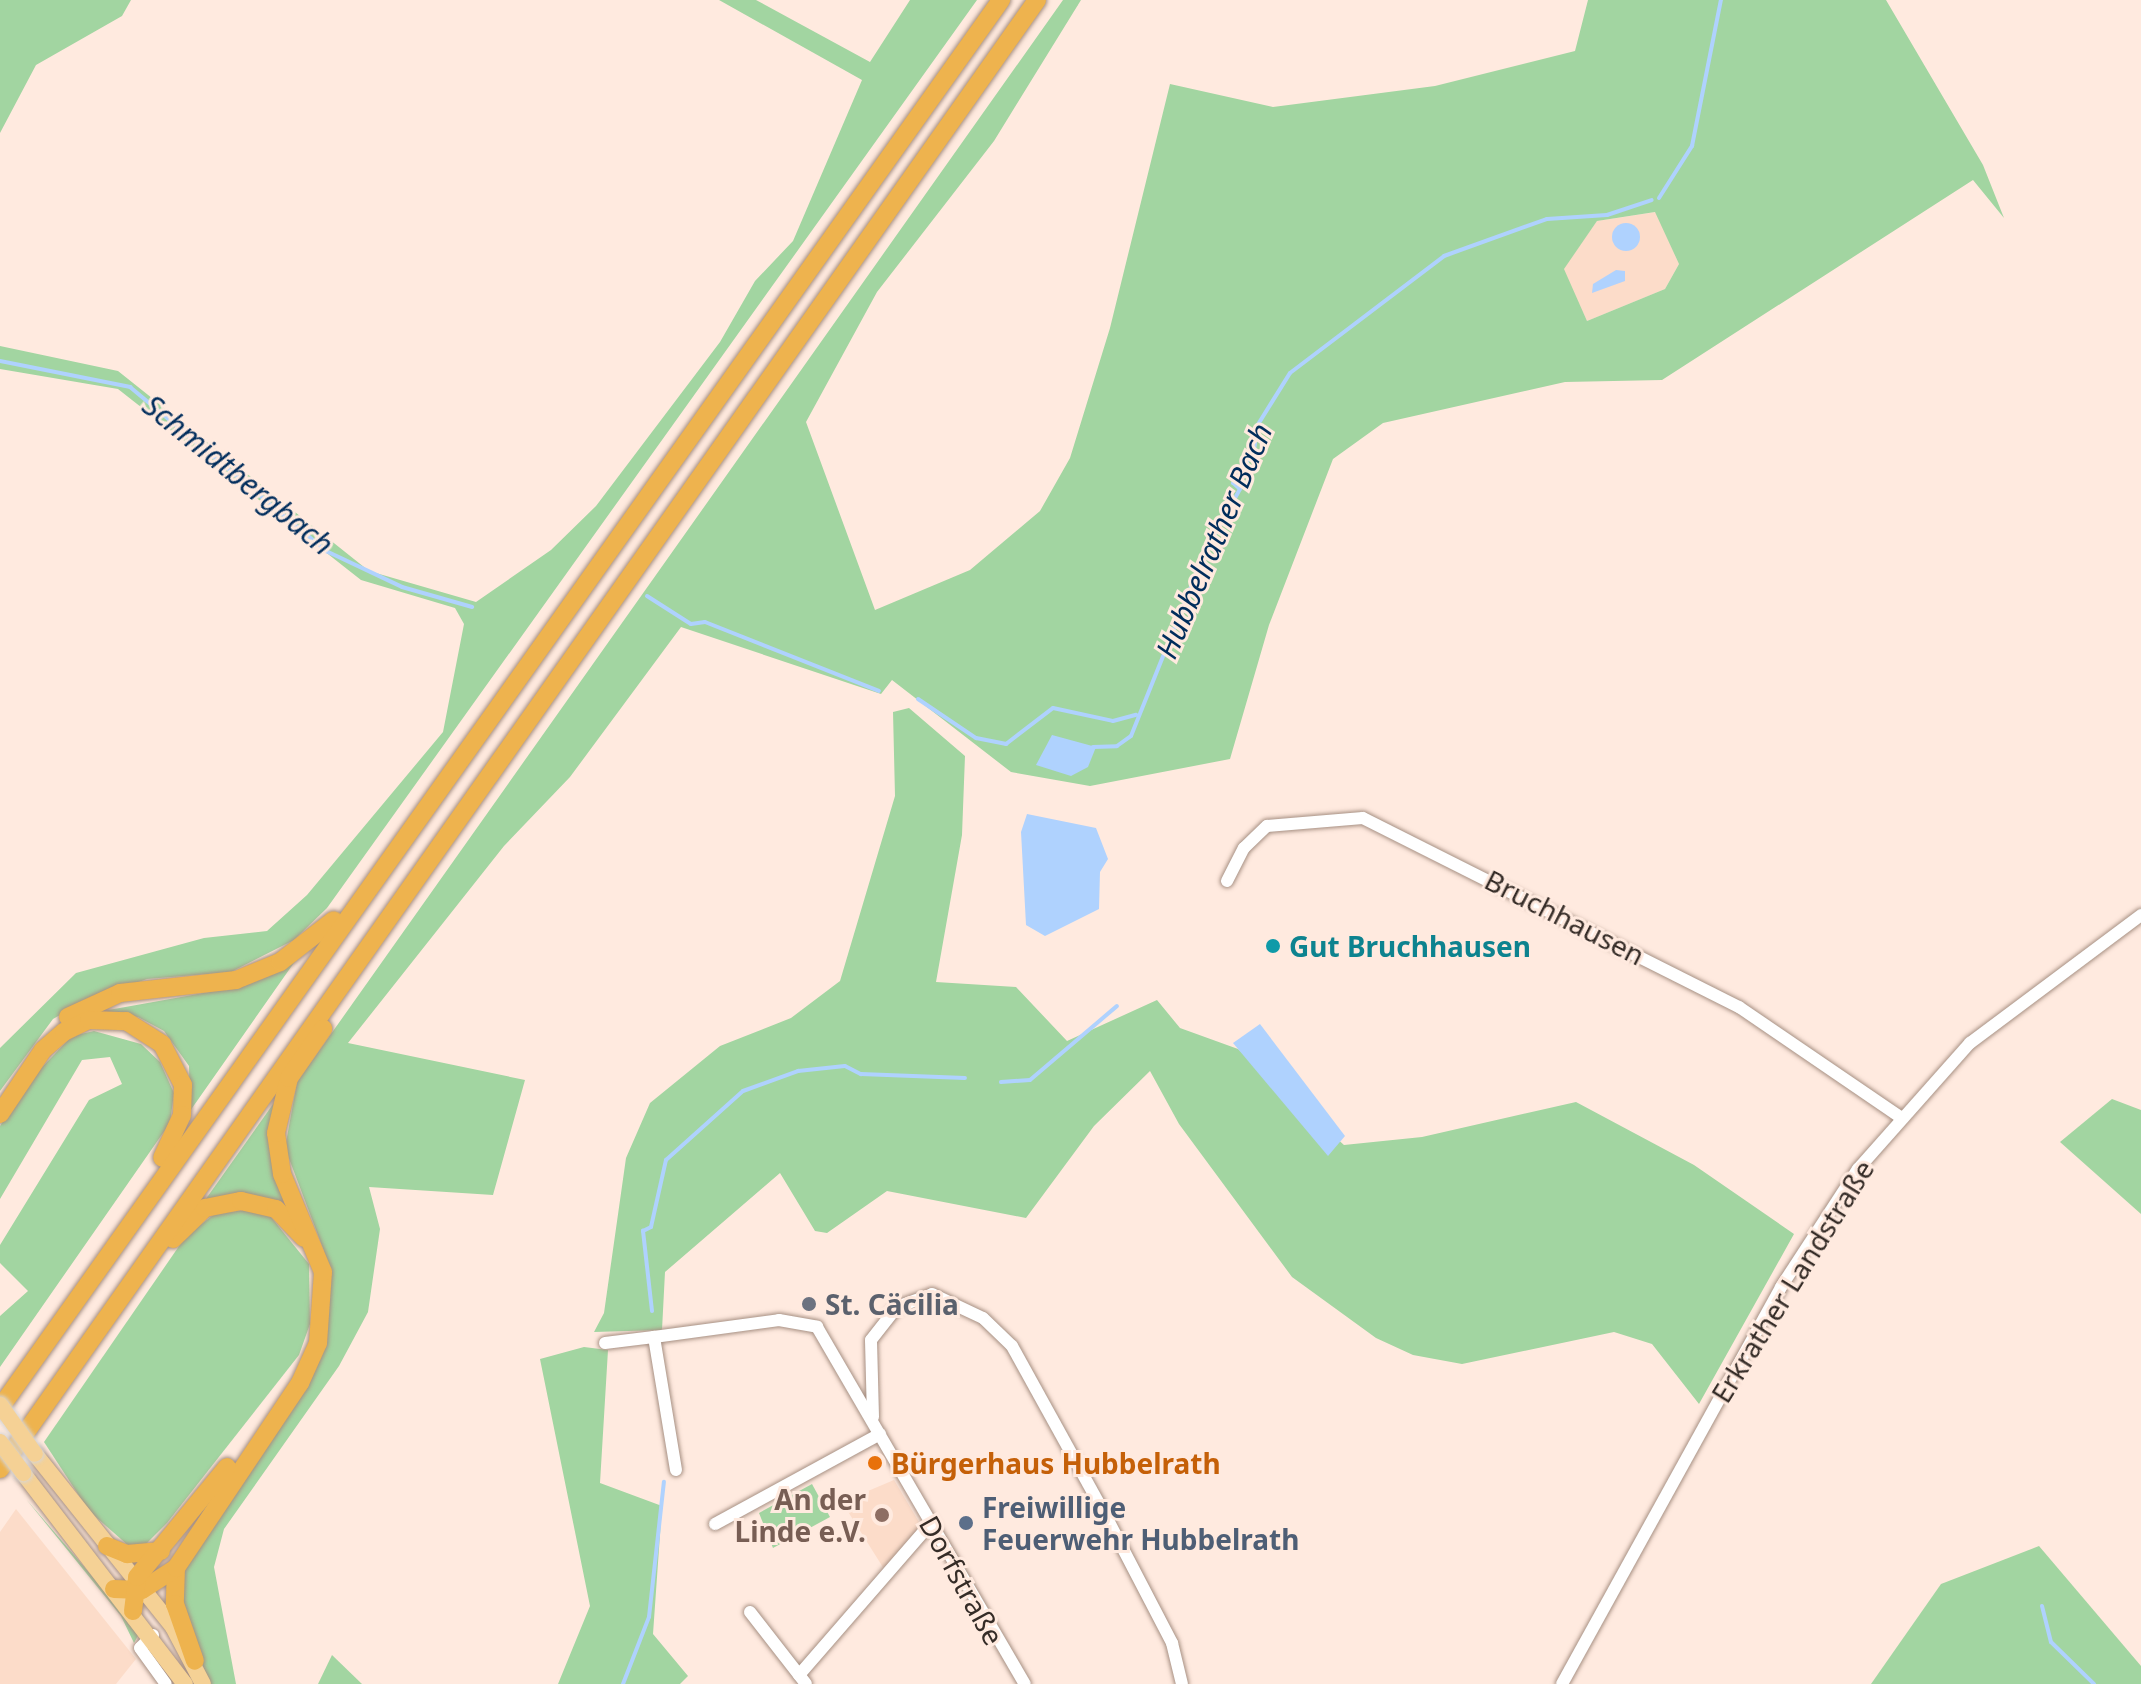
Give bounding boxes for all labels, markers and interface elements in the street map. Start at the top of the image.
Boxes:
water label: Schmidtbergbach [136,387,340,563]
water label: Hubbelrather Bach [1148,418,1280,664]
street label: Bruchhausen [1480,862,1650,972]
place label: Gut Bruchhausen [1289,929,1531,963]
marker: Gut Bruchhausen [1264,937,1282,955]
street label: Erkrather Landstraße [1704,1154,1880,1408]
place label: St. Cäcilia [825,1287,959,1321]
marker: St. Cäcilia [800,1295,818,1313]
place label: Bürgerhaus Hubbelrath [891,1446,1221,1480]
marker: Bürgerhaus Hubbelrath [866,1454,884,1472]
place label: An der Linde e.V. [735,1482,866,1548]
place label: Freiwillige Feuerwehr Hubbelrath [982,1490,1299,1556]
marker: An der Linde e.V. [873,1506,891,1524]
street label: Dorfstraße [913,1510,1011,1650]
marker: Freiwillige Feuerwehr Hubbelrath [957,1514,975,1532]

